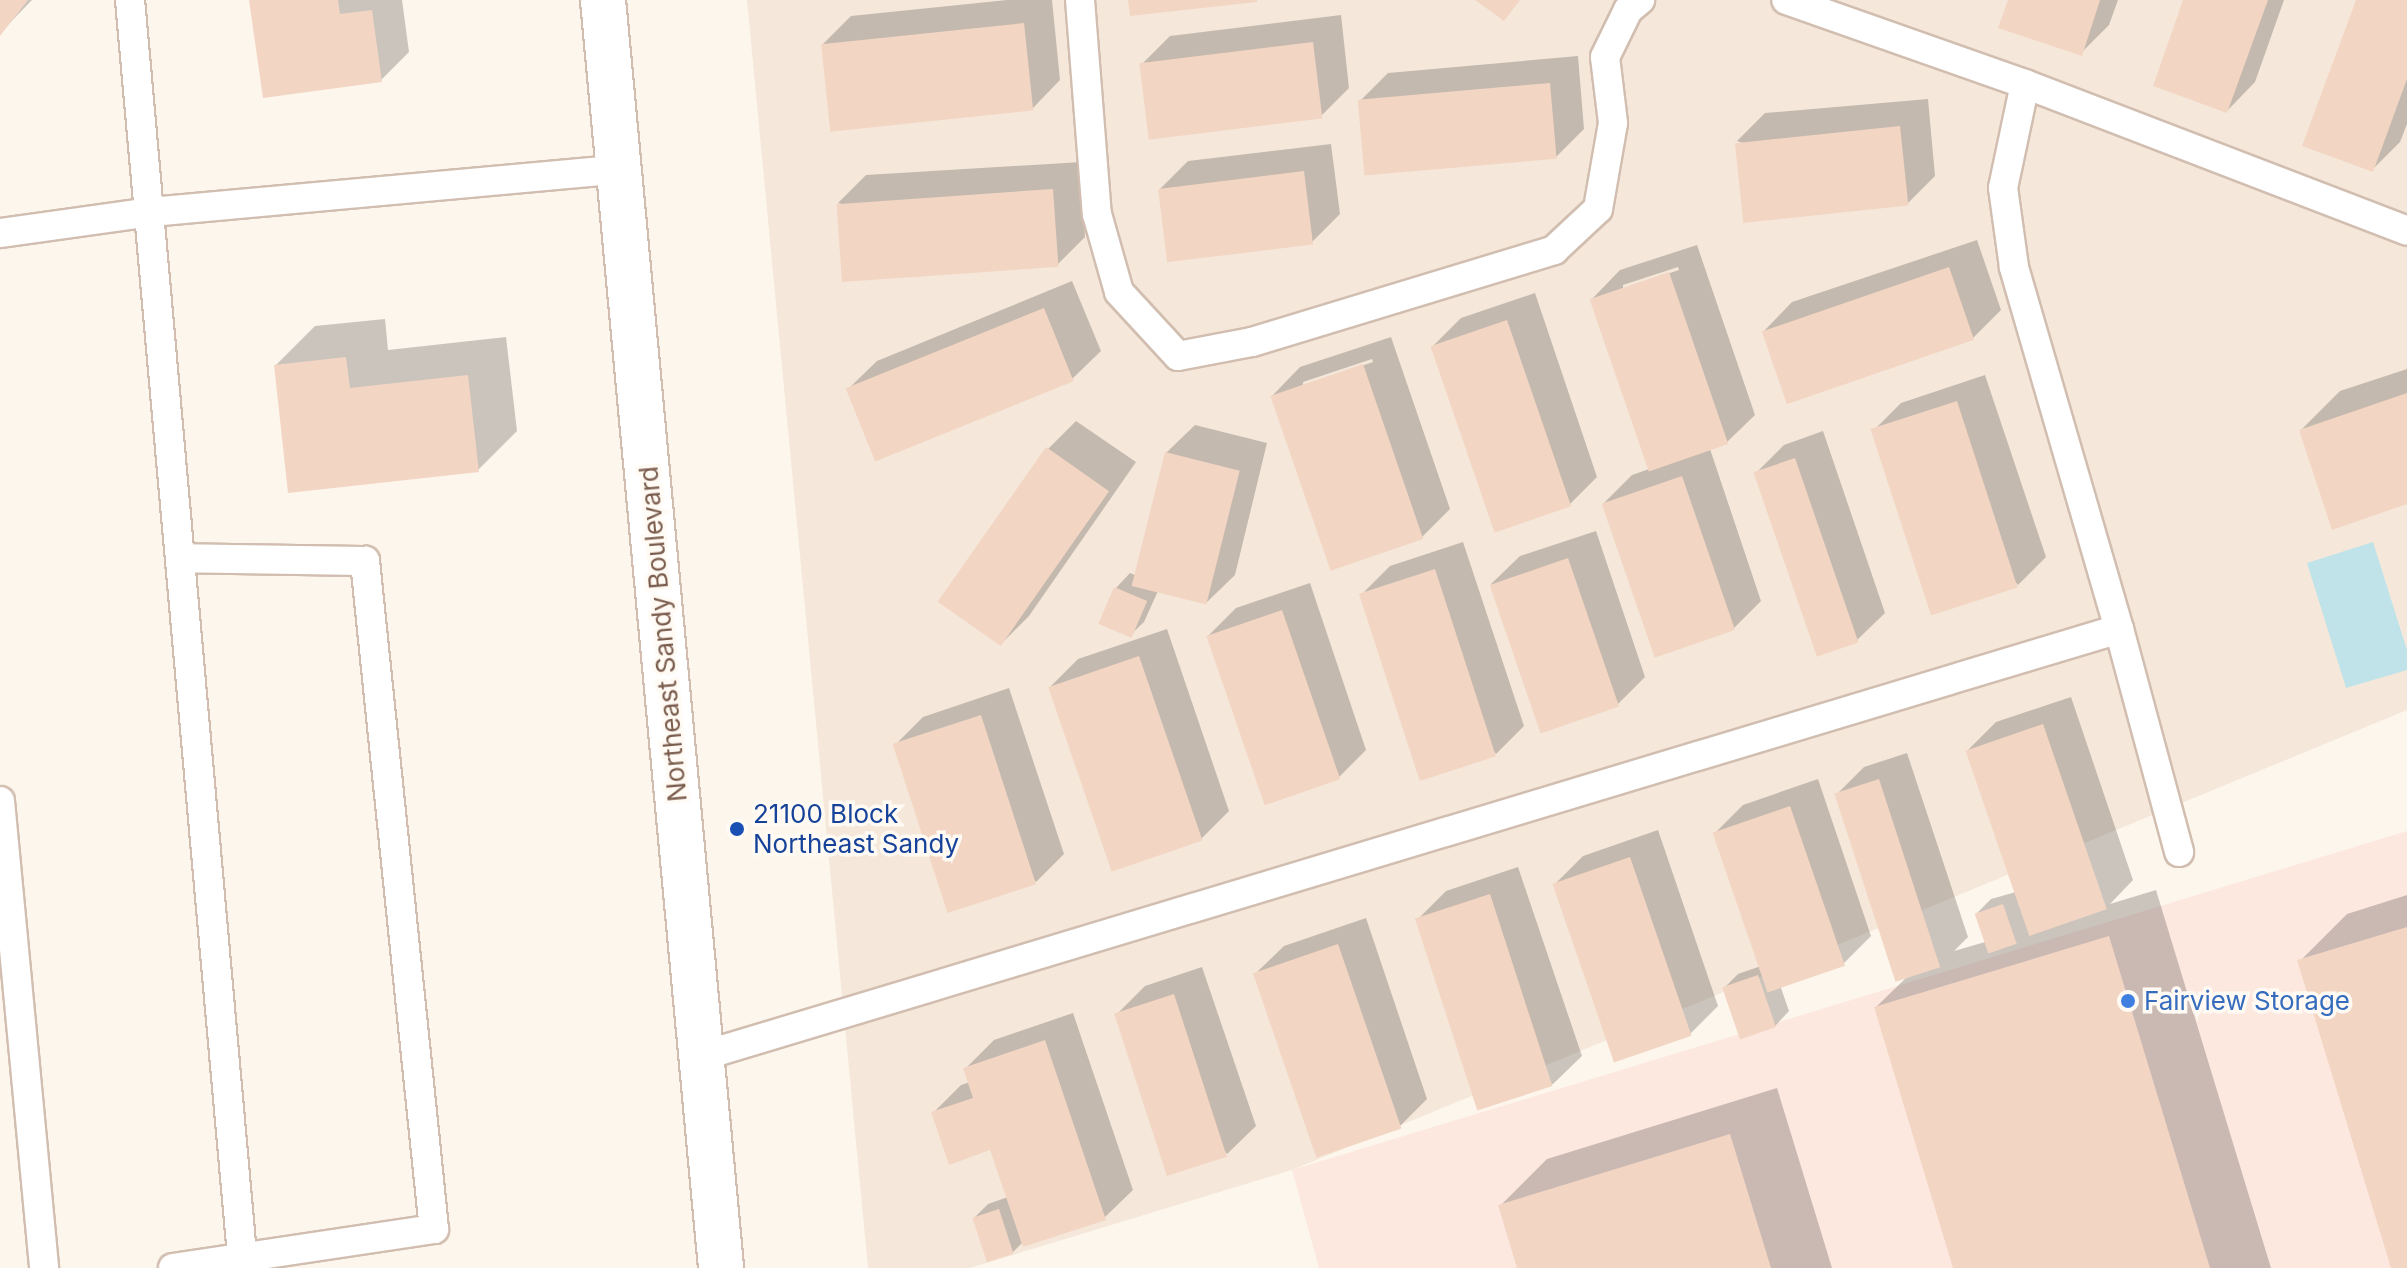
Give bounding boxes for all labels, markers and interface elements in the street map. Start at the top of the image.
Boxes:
street label: Northeast Sandy Boulevard [633,465,693,803]
place label: 21100 Block Northeast Sandy [753,798,959,860]
marker: 21100 Block Northeast Sandy [728,820,746,838]
place label: Fairview Storage [2144,985,2350,1017]
marker: Fairview Storage [2119,992,2137,1010]

